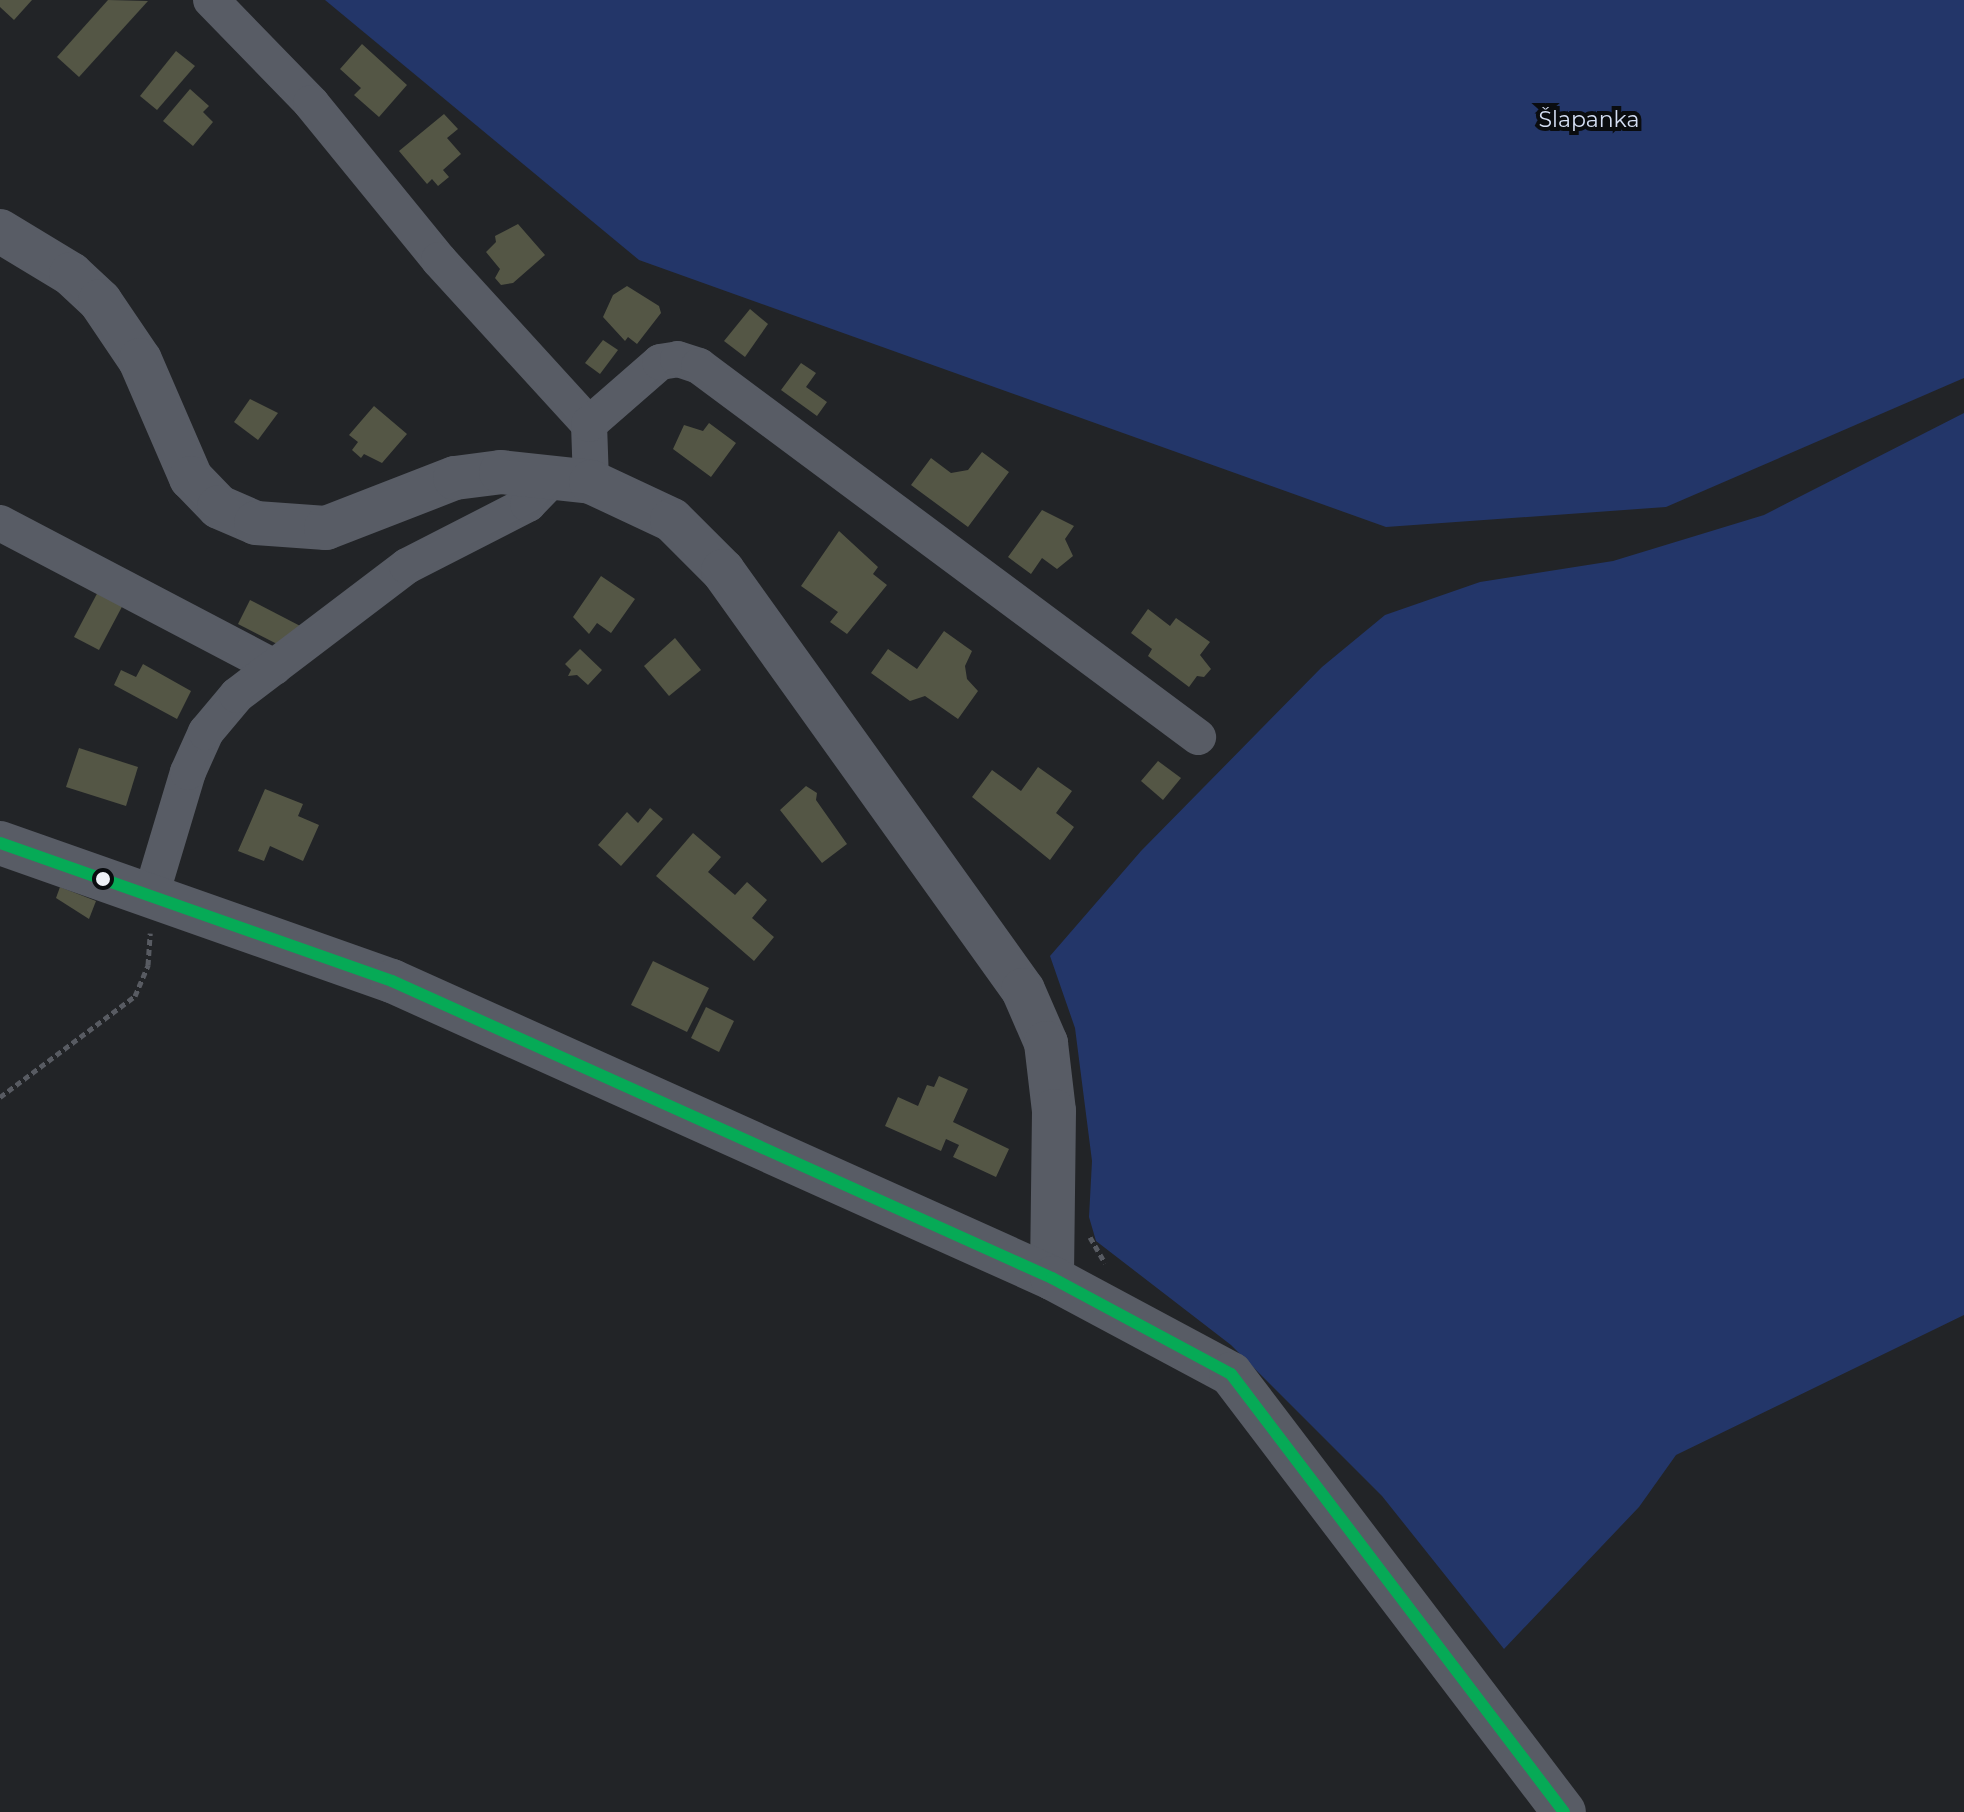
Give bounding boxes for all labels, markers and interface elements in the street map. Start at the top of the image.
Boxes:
park label: Šlapanka [1538,107,1640,133]
unlabelled marker [95,871,111,887]

